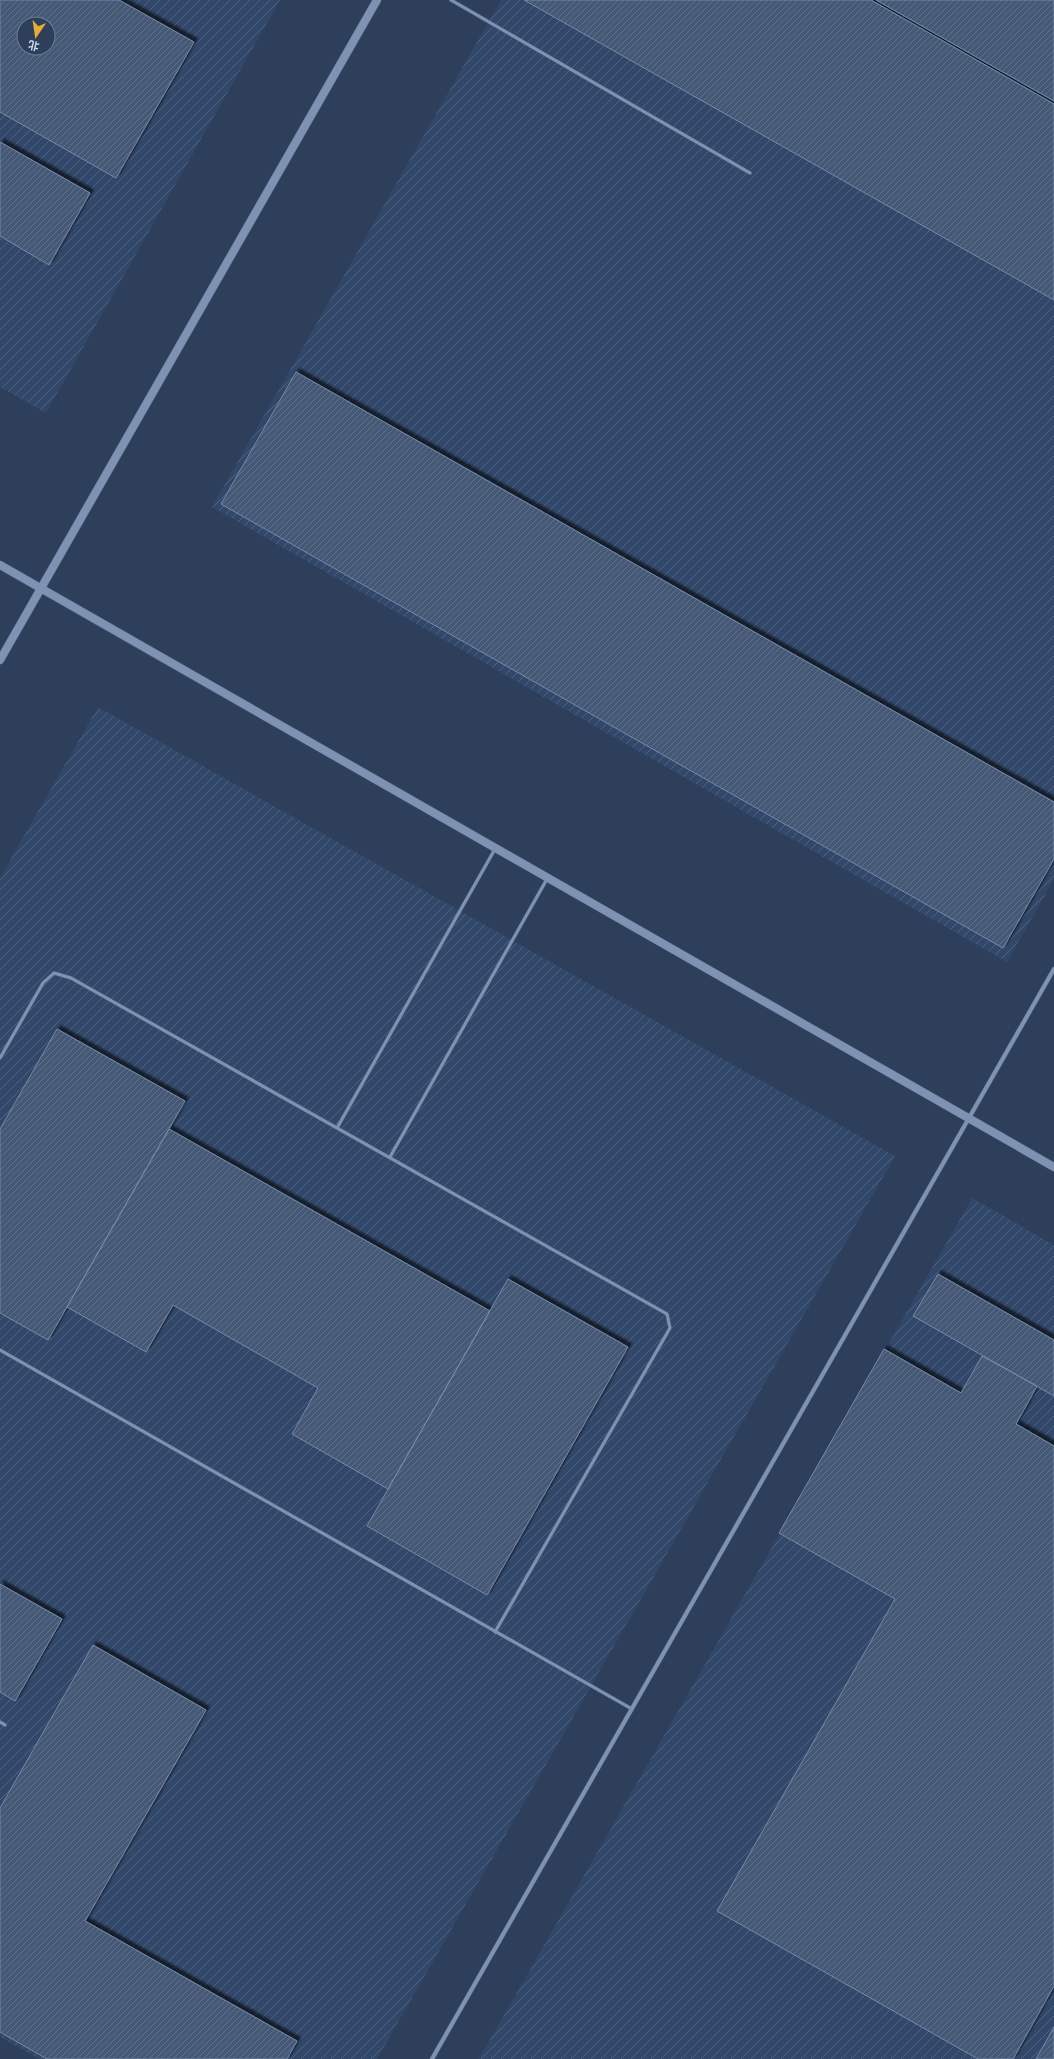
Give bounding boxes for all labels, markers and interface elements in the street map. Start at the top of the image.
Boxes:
north arrow [16,16,56,56]
text: 北 [27,38,41,55]

